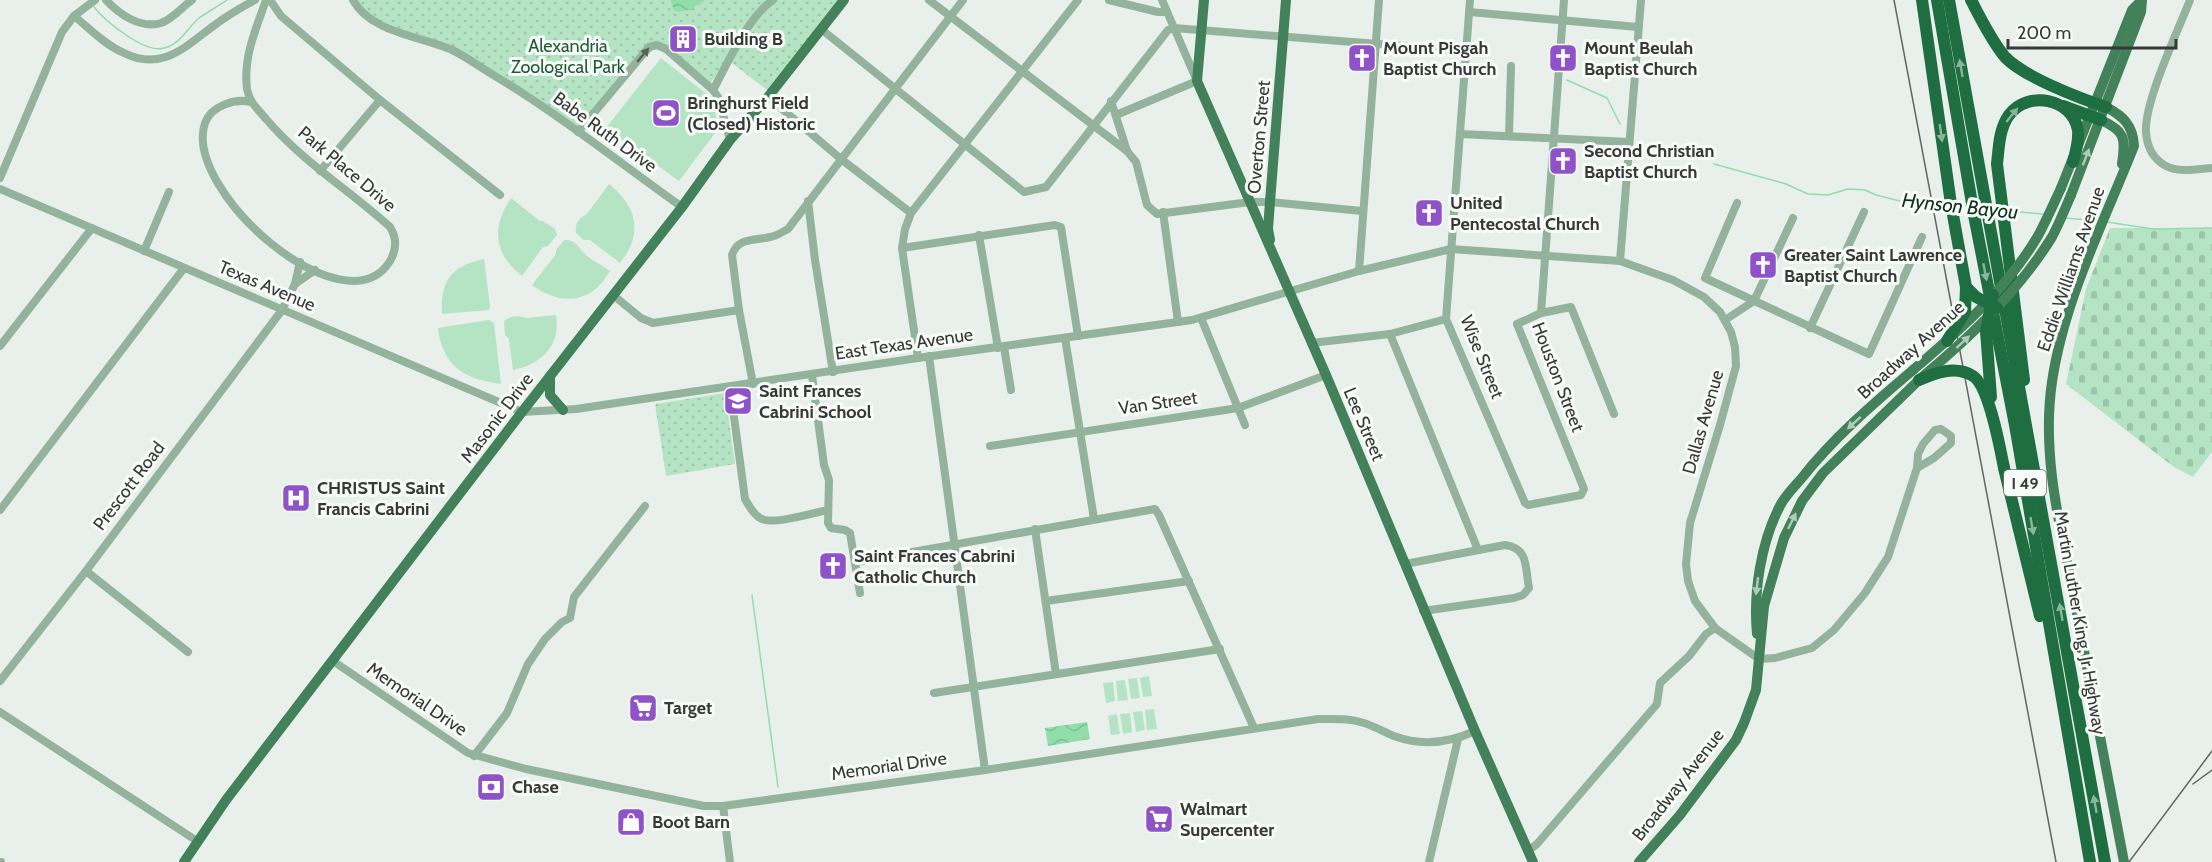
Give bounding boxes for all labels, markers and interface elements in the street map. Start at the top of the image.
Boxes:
scale bar [2008,12,2176,50]
text: 200 m [2017,22,2071,44]
building icon: Building B [667,23,699,55]
place label: Building B [704,28,783,50]
park label: Alexandria Zoological Park [511,35,626,78]
place label: Mount Pisgah Baptist Church [1383,37,1496,80]
place label: Mount Beulah Baptist Church [1584,37,1697,80]
church icon: Mount Pisgah Baptist Church [1346,42,1378,74]
church icon: Mount Beulah Baptist Church [1547,42,1579,74]
one-way arrow [636,47,649,63]
one-way arrow [1956,58,1965,77]
street label: Overton Street [1243,79,1275,195]
street label: Babe Ruth Drive [549,87,661,177]
place label: Bringhurst Field (Closed) Historic [687,92,815,135]
sports icon: Bringhurst Field (Closed) Historic [650,97,682,129]
one-way arrow [2005,107,2018,122]
street label: Park Place Drive [293,122,401,216]
one-way arrow [1936,124,1945,143]
place label: Second Christian Baptist Church [1584,140,1715,183]
church icon: Second Christian Baptist Church [1547,145,1579,177]
one-way arrow [2082,148,2091,166]
street label: Eddie Williams Avenue [2032,184,2110,354]
water label: Hynson Bayou [1901,188,2019,224]
place label: United Pentecostal Church [1450,192,1600,235]
church icon: United Pentecostal Church [1413,197,1445,229]
place label: Greater Saint Lawrence Baptist Church [1784,244,1962,287]
church icon: Greater Saint Lawrence Baptist Church [1747,249,1779,281]
street label: Texas Avenue [215,256,319,316]
one-way arrow [1981,263,1990,282]
street label: Broadway Avenue [1853,296,1969,404]
street label: Wise Street [1455,312,1509,402]
street label: Houston Street [1527,319,1589,435]
street label: East Texas Avenue [834,323,974,365]
one-way arrow [1955,336,1970,349]
street label: Dallas Avenue [1678,367,1728,477]
street label: Masonic Drive [456,369,538,467]
place label: Saint Frances Cabrini School [759,380,872,423]
street label: Lee Street [1339,384,1389,464]
school or university icon: Saint Frances Cabrini School [722,385,754,417]
street label: Van Street [1117,387,1199,419]
one-way arrow [1847,416,1862,429]
street label: Prescott Road [89,437,169,535]
road number: I 49 [2004,470,2046,496]
place label: CHRISTUS Saint Francis Cabrini [317,477,445,520]
hospital icon: CHRISTUS Saint Francis Cabrini [280,482,312,514]
street label: Martin Luther King, Jr Highway [2049,509,2111,737]
one-way arrow [1787,512,1797,530]
one-way arrow [2028,517,2037,536]
place label: Saint Frances Cabrini Catholic Church [854,545,1015,588]
church icon: Saint Frances Cabrini Catholic Church [817,550,849,582]
one-way arrow [1753,576,1762,595]
one-way arrow [2056,603,2065,622]
street label: Memorial Drive [363,657,471,741]
supermarket icon: Target [627,692,659,724]
place label: Target [664,697,712,719]
street label: Broadway Avenue [1627,725,1729,845]
street label: Memorial Drive [830,747,948,785]
bank icon: Chase [475,771,507,803]
place label: Chase [512,776,559,798]
one-way arrow [2090,795,2099,814]
place label: Walmart Supercenter [1180,798,1274,841]
supermarket icon: Walmart Supercenter [1143,803,1175,835]
shop icon: Boot Barn [615,806,647,838]
place label: Boot Barn [652,811,730,833]

